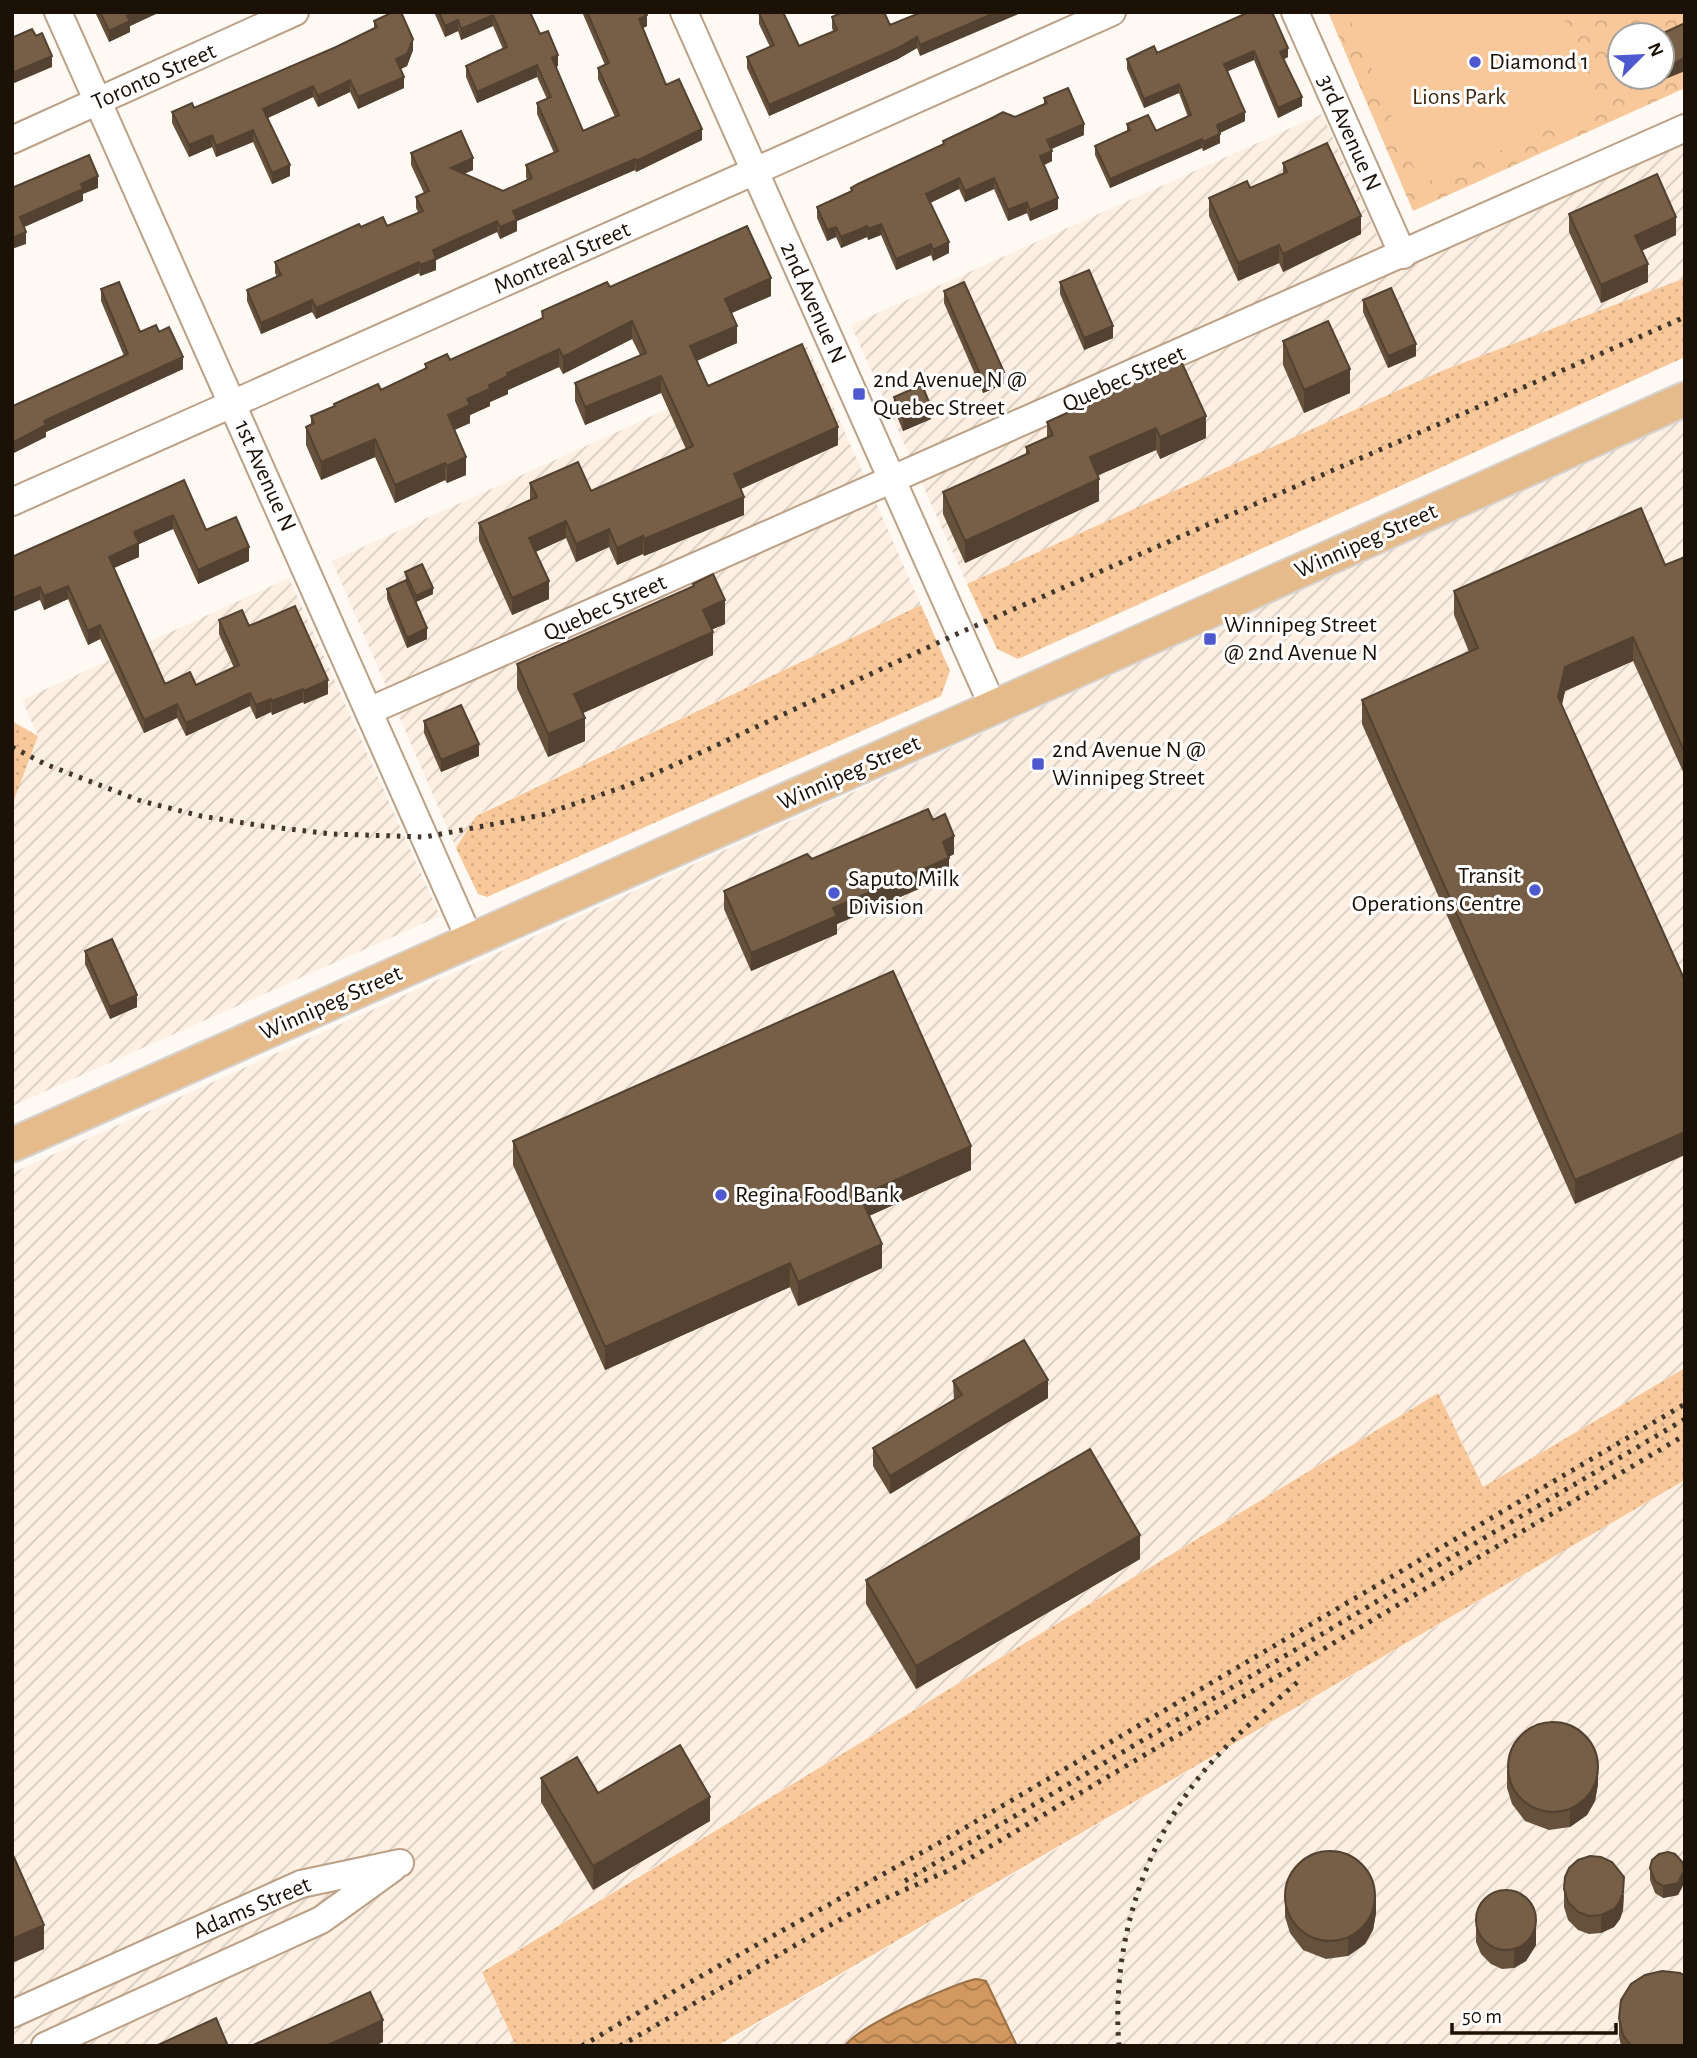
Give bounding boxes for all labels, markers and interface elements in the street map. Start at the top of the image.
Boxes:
north arrow [1606,21,1676,91]
street label: Toronto Street [88,39,220,115]
text: N [1644,40,1667,60]
place label: Diamond 1 [1489,50,1589,74]
marker: Diamond 1 [1467,54,1483,70]
street label: 3rd Avenue N [1313,71,1385,195]
park label: Lions Park [1412,85,1506,109]
street label: Montreal Street [490,217,634,299]
street label: 2nd Avenue N [776,239,850,367]
street label: Quebec Street [1059,341,1189,417]
place label: 2nd Avenue N @ Quebec Street [873,368,1027,420]
marker: 2nd Avenue N @ Quebec Street [851,386,867,402]
street label: 1st Avenue N [230,417,300,535]
street label: Winnipeg Street [1291,499,1441,583]
street label: Quebec Street [540,570,670,646]
place label: Winnipeg Street @ 2nd Avenue N [1224,613,1378,665]
marker: Winnipeg Street @ 2nd Avenue N [1202,631,1218,647]
street label: Winnipeg Street [774,731,924,815]
place label: 2nd Avenue N @ Winnipeg Street [1052,738,1206,790]
marker: 2nd Avenue N @ Winnipeg Street [1030,756,1046,772]
place label: Transit Operations Centre [1352,864,1521,916]
place label: Saputo Milk Division [848,867,959,919]
marker: Transit Operations Centre [1527,882,1543,898]
marker: Saputo Milk Division [826,885,842,901]
street label: Winnipeg Street [256,961,406,1045]
place label: Regina Food Bank [735,1183,900,1207]
marker: Regina Food Bank [713,1187,729,1203]
street label: Adams Street [190,1872,315,1944]
scale bar [1452,1992,1616,2036]
text: 50 m [1462,2006,1502,2027]

